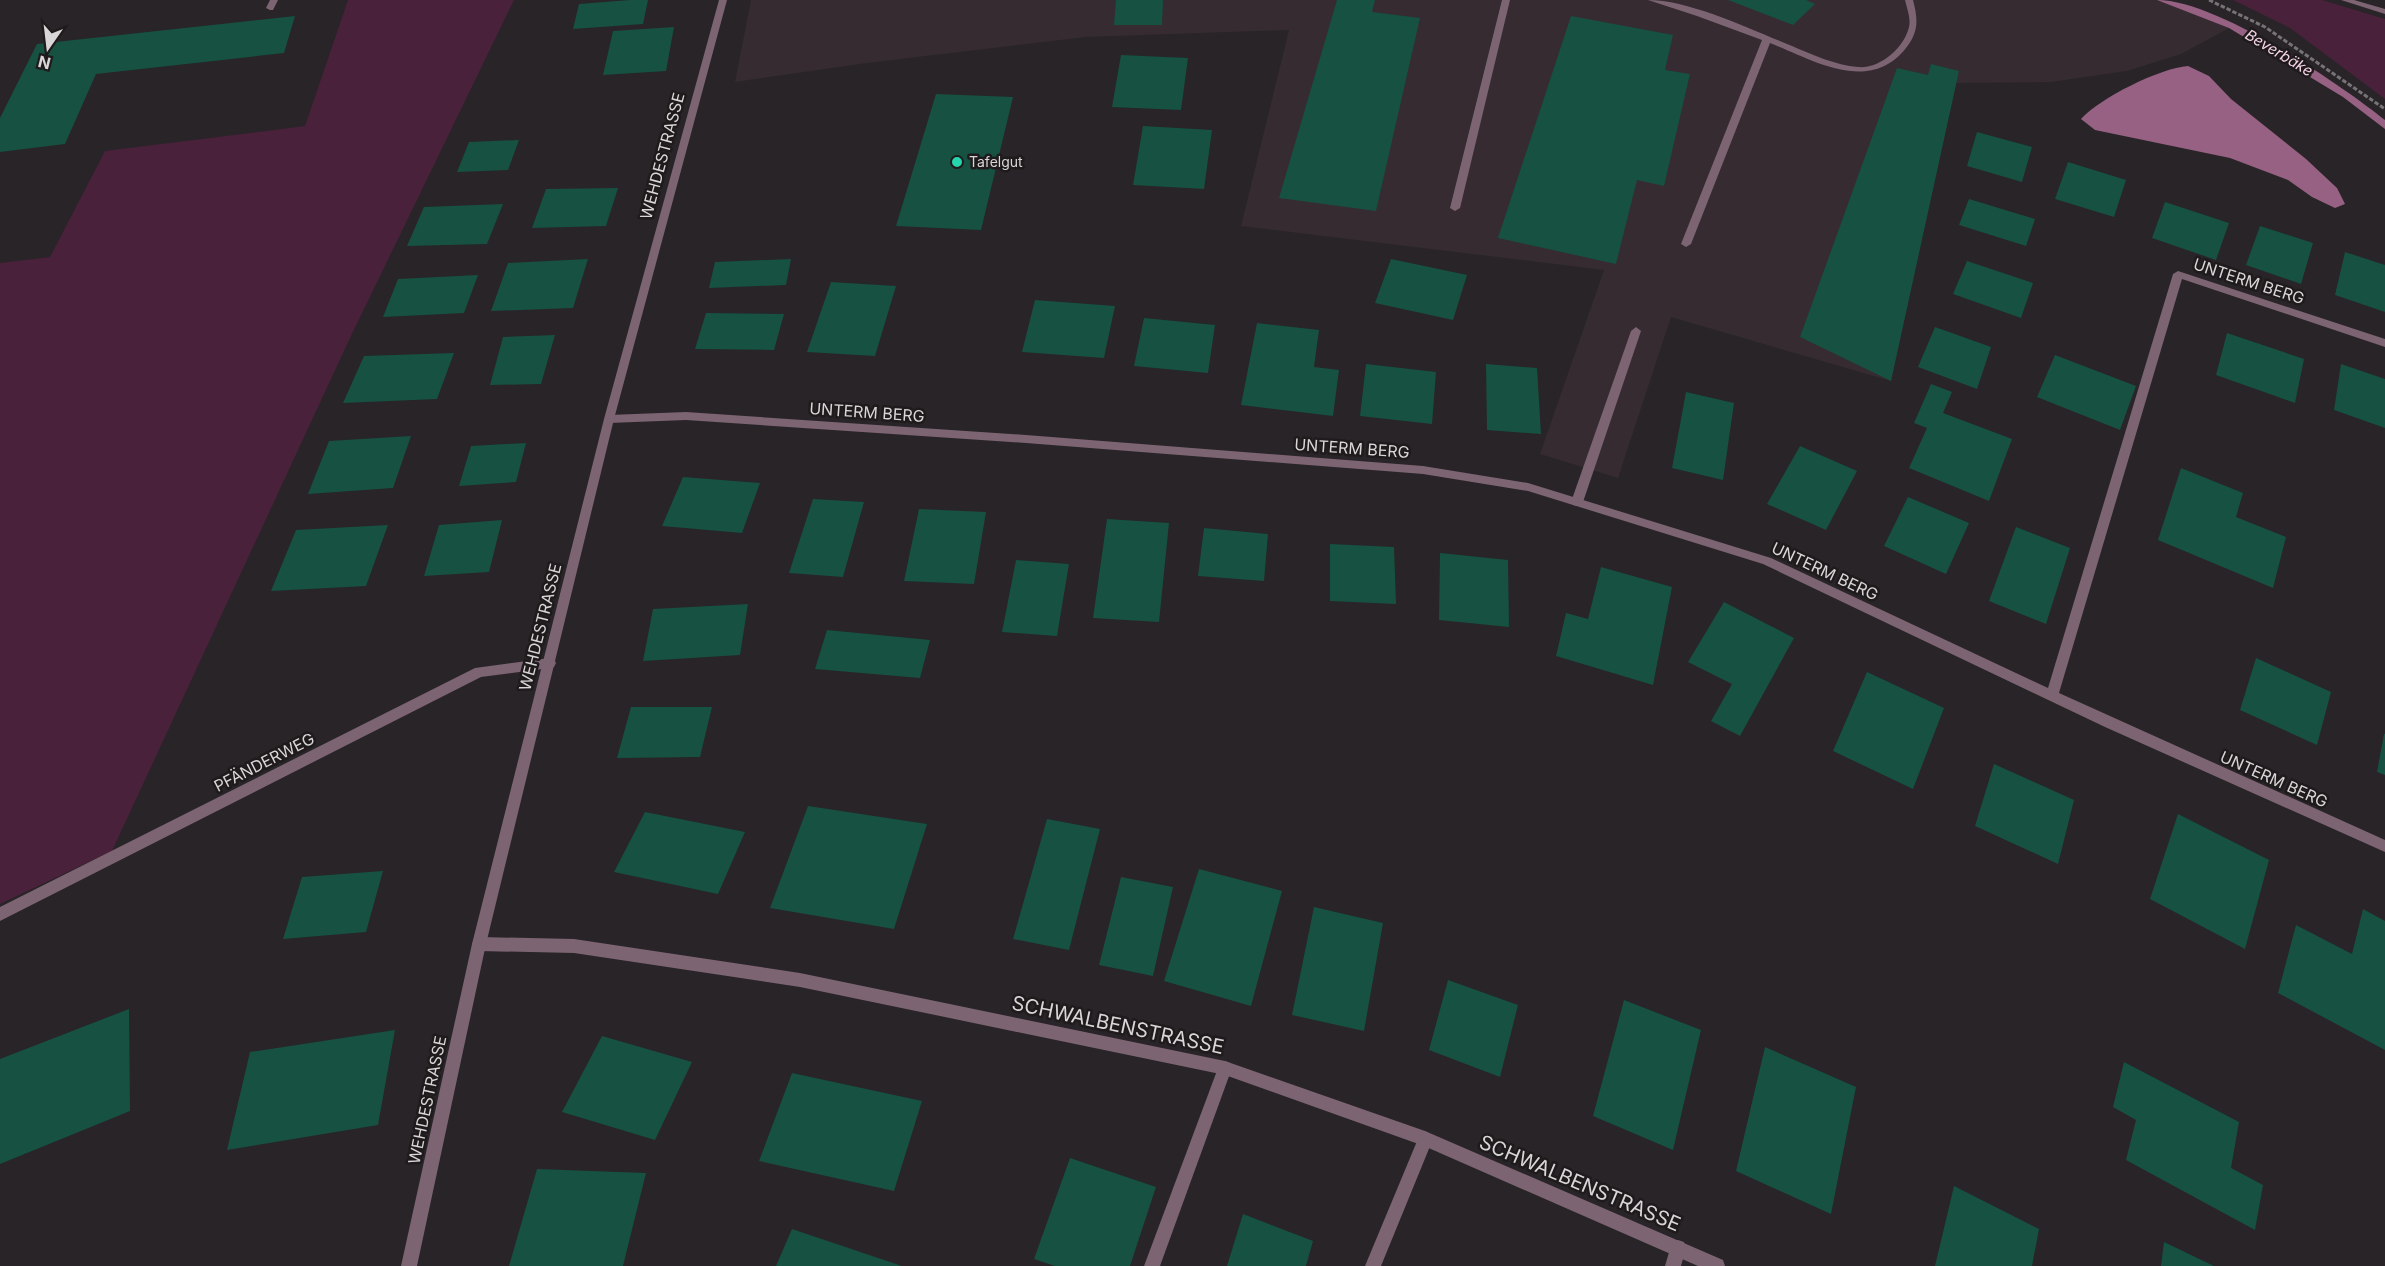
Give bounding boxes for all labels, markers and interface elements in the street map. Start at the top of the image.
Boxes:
north arrow [18,18,78,78]
water label: Beverbäke [2242,25,2317,80]
text: N [36,51,53,74]
street label: WEHDESTRASSE [635,90,689,222]
place label: Tafelgut [969,153,1023,170]
marker: Tafelgut [950,155,964,169]
street label: UNTERM BERG [2191,254,2307,308]
street label: UNTERM BERG [809,398,925,426]
street label: UNTERM BERG [1294,434,1410,462]
street label: UNTERM BERG [1768,538,1882,604]
street label: WEHDESTRASSE [515,561,565,693]
street label: PFÄNDERWEG [210,728,318,796]
street label: UNTERM BERG [2217,746,2331,812]
street label: SCHWALBENSTRASSE [1010,991,1226,1059]
street label: WEHDESTRASSE [404,1034,450,1166]
street label: SCHWALBENSTRASSE [1476,1130,1684,1236]

